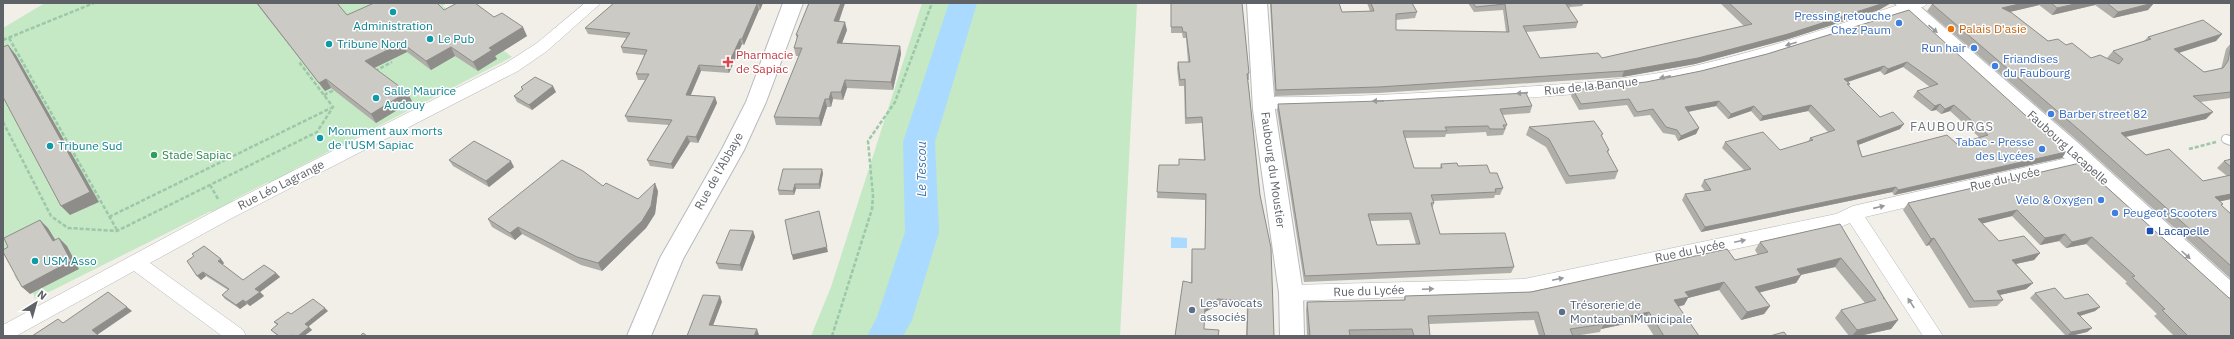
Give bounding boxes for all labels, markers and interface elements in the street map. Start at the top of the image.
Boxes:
marker: Administration [388,7,398,17]
place label: Pressing retouche Chez Paum [1794,8,1891,37]
place label: Administration [353,18,433,33]
marker: Pressing retouche Chez Paum [1894,18,1904,28]
place label: Palais D'asie [1959,21,2027,36]
one-way arrow [1928,24,1937,33]
marker: Palais D'asie [1946,24,1956,34]
place label: Le Pub [438,31,474,46]
marker: Le Pub [425,34,435,44]
place label: Tribune Nord [337,36,407,51]
marker: Tribune Nord [324,39,334,49]
place label: Run hair [1921,40,1967,55]
one-way arrow [1784,42,1796,48]
marker: Run hair [1969,43,1979,53]
place label: Pharmacie de Sapiac [736,47,794,76]
place label: Friandises du Faubourg [2003,51,2071,80]
marker: Pharmacie de Sapiac [723,57,733,67]
marker: Friandises du Faubourg [1990,61,2000,71]
street label: Rue de la Banque [1543,73,1639,98]
one-way arrow [1659,74,1671,80]
place label: Salle Maurice Audouy [384,83,457,112]
one-way arrow [1516,89,1528,96]
marker: Salle Maurice Audouy [371,93,381,103]
one-way arrow [1371,98,1384,104]
place label: Barber street 82 [2059,106,2147,121]
street label: Faubourg Lacapelle [2024,107,2113,189]
marker: Barber street 82 [2046,109,2056,119]
street label: Faubourg du Moustier [1258,111,1289,230]
district label: FAUBOURGS [1910,118,1994,135]
place label: Monument aux morts de l'USM Sapiac [328,123,443,152]
street label: Rue de l'Abbaye [691,129,746,212]
marker: Monument aux morts de l'USM Sapiac [315,133,325,143]
place label: Tabac - Presse des Lycées [1955,134,2034,163]
place label: Tribune Sud [58,138,123,153]
marker: Tribune Sud [45,141,55,151]
water label: Le Tescou [913,141,930,197]
marker: Tabac - Presse des Lycées [2037,144,2047,154]
place label: Stade Sapiac [162,147,232,162]
marker: Stade Sapiac [149,150,159,160]
street label: Rue Léo Lagrange [235,156,327,213]
street label: Rue du Lycée [1969,163,2042,194]
place label: Velo & Oxygen [2016,192,2093,207]
marker: Velo & Oxygen [2096,195,2106,205]
one-way arrow [1873,204,1885,210]
place label: Peugeot Scooters [2123,205,2218,220]
marker: Peugeot Scooters [2110,208,2120,218]
place label: Lacapelle [2158,223,2210,238]
marker: Lacapelle [2145,226,2155,236]
street label: Rue du Lycée [1654,236,1727,265]
one-way arrow [1734,237,1746,243]
one-way arrow [2181,250,2191,260]
place label: USM Asso [43,253,97,268]
marker: USM Asso [30,256,40,266]
one-way arrow [1551,275,1564,281]
street label: Rue du Lycée [1333,282,1405,299]
north arrow [16,283,56,323]
one-way arrow [1422,286,1435,292]
text: N [35,287,49,303]
place label: Les avocats associés [1200,295,1263,324]
place label: Trésorerie de Montauban Municipale [1570,297,1693,326]
one-way arrow [1908,297,1915,309]
marker: Les avocats associés [1187,305,1197,315]
marker: Trésorerie de Montauban Municipale [1557,307,1567,317]

